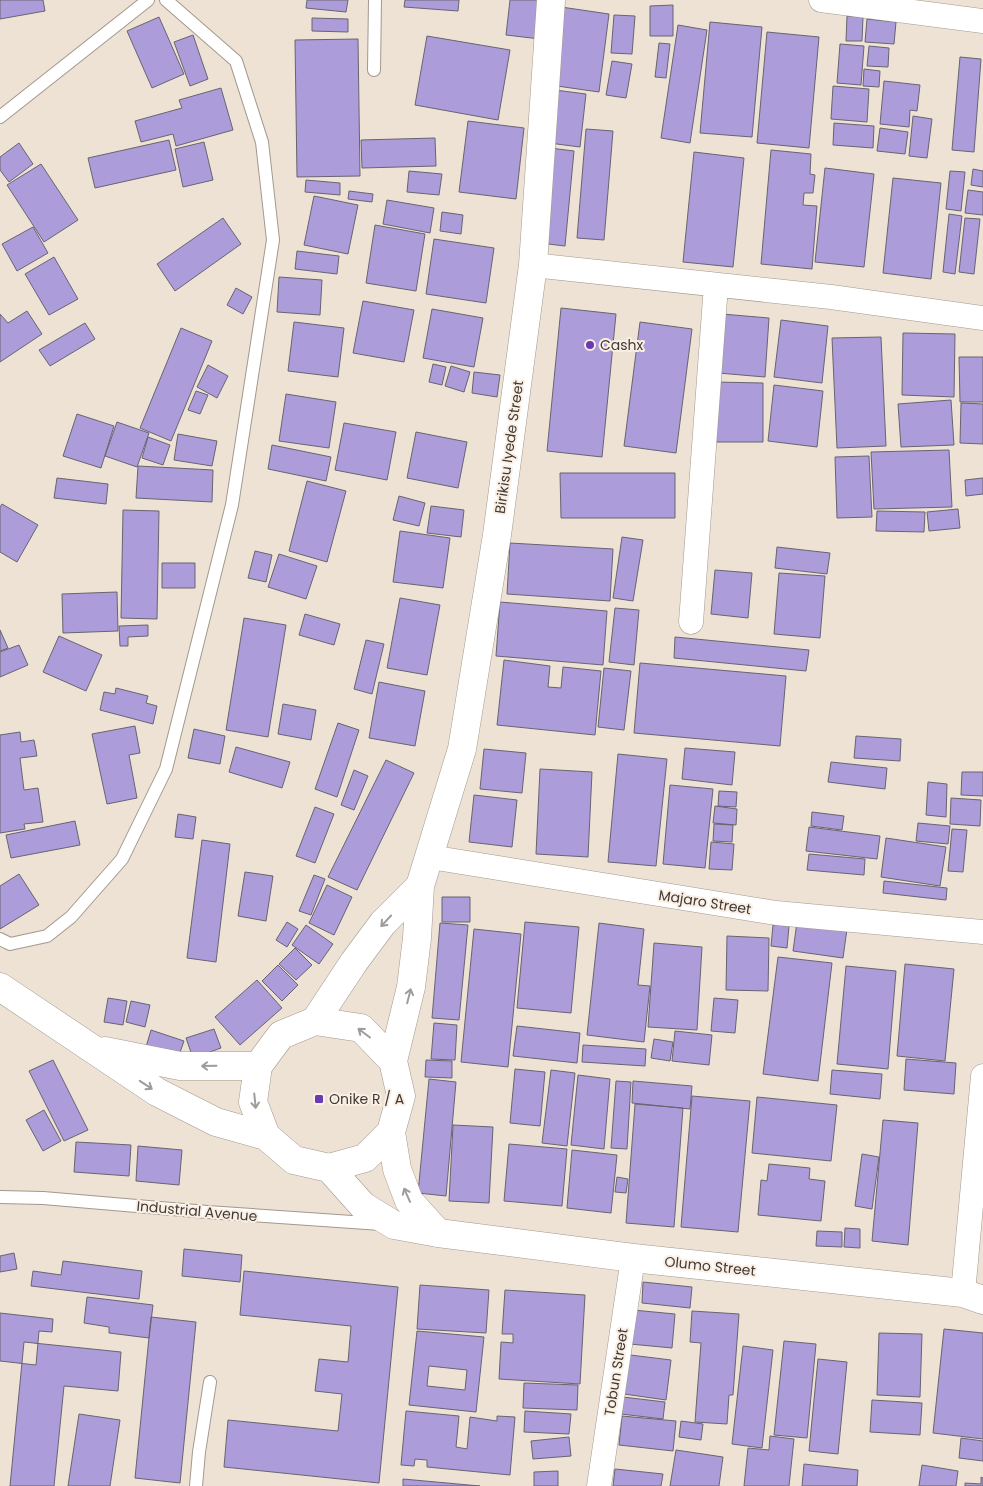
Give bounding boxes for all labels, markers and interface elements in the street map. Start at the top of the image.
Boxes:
place label: Cashx [600,335,644,355]
marker: Cashx [584,339,596,351]
street label: Birikisu Iyede Street [490,379,528,515]
street label: Majaro Street [657,885,753,919]
one-way arrow [380,915,392,928]
one-way arrow [405,989,414,1005]
one-way arrow [357,1027,370,1038]
one-way arrow [202,1061,218,1071]
one-way arrow [139,1080,153,1090]
place label: Onike R / A [329,1089,404,1109]
one-way arrow [250,1093,260,1109]
marker: Onike R / A [313,1093,325,1105]
one-way arrow [402,1188,412,1203]
street label: Industrial Avenue [136,1196,259,1226]
street label: Olumo Street [663,1251,757,1281]
street label: Tobun Street [599,1327,633,1417]

